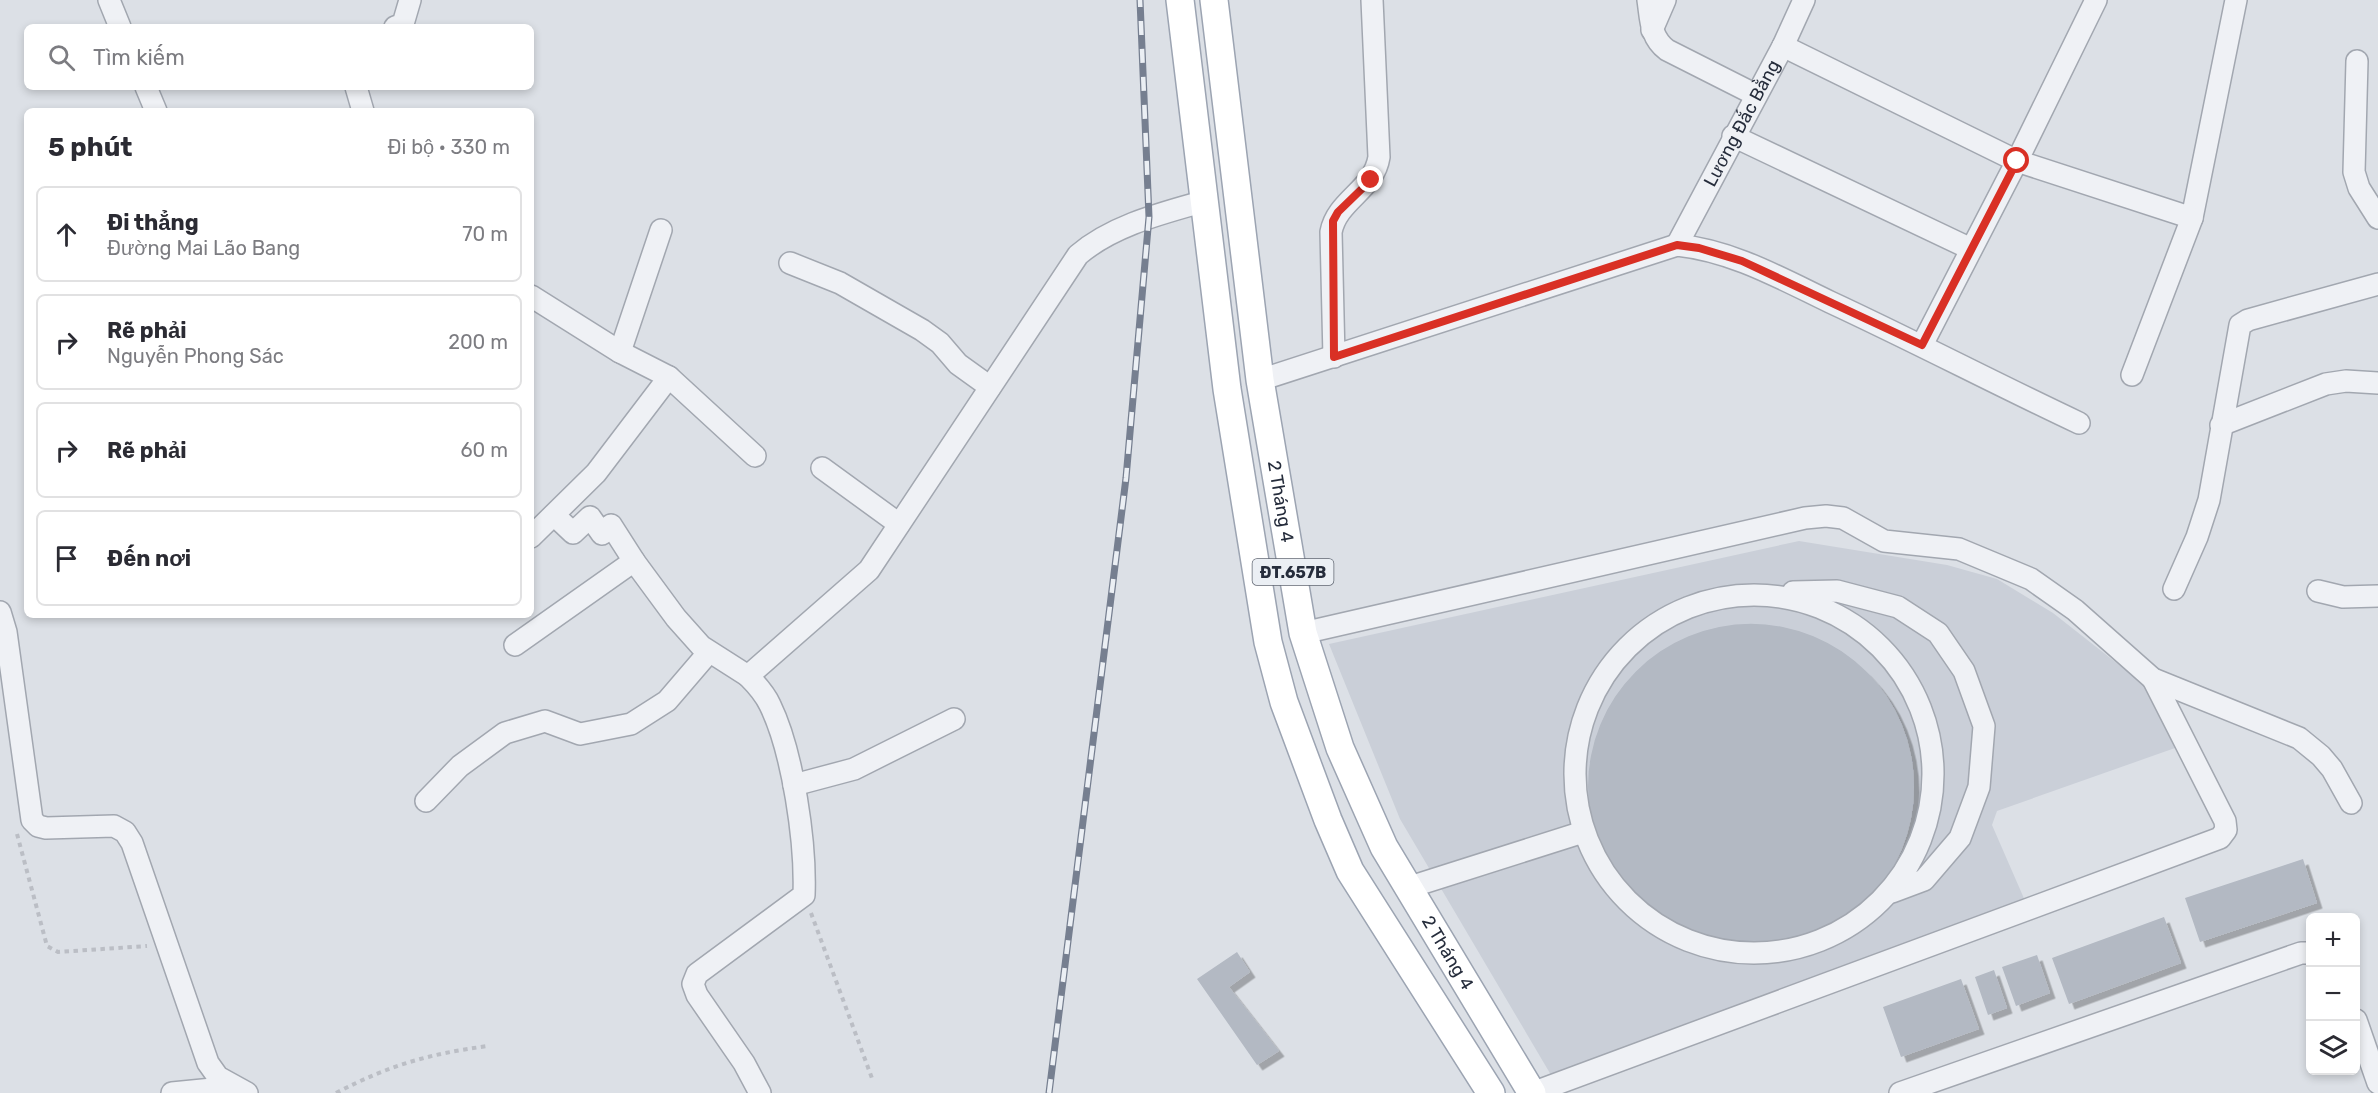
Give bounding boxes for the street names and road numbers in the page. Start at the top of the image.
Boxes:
street label: Lương Đắc Bằng [1699,56,1785,190]
street label: 2 Tháng 4 [1263,459,1298,544]
road number: ĐT.657B [1252,559,1334,585]
street label: 2 Tháng 4 [1417,912,1478,994]

